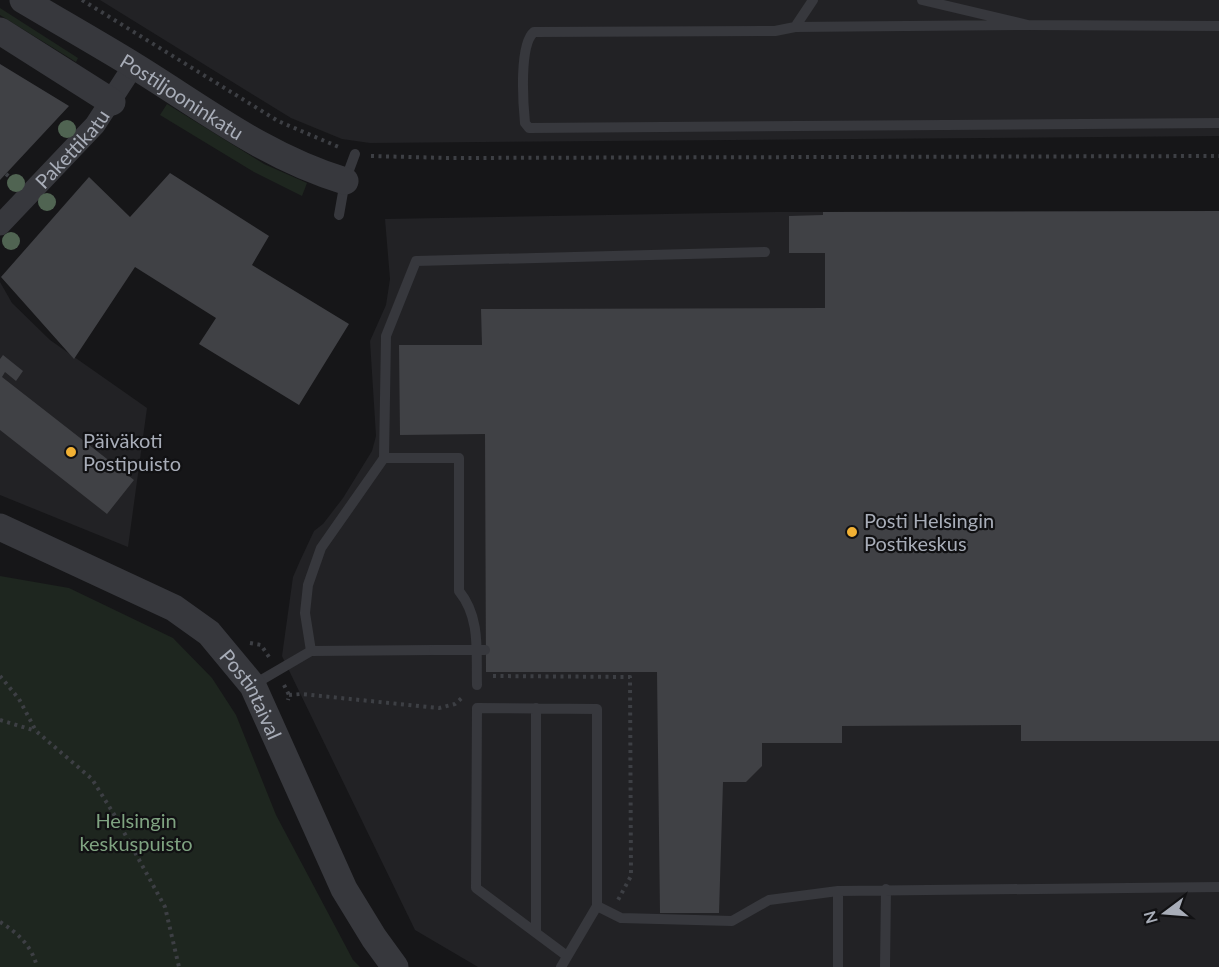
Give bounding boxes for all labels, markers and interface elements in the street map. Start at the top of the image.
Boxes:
street label: Postiljooninkatu [116,48,248,144]
street label: Pakettikatu [30,105,114,193]
place label: Päiväkoti Postipuisto [83,428,181,475]
marker: Päiväkoti Postipuisto [64,445,78,459]
place label: Posti Helsingin Postikeskus [864,508,994,555]
marker: Posti Helsingin Postikeskus [845,525,859,539]
street label: Postintaival [215,644,287,743]
park label: Helsingin keskuspuisto [79,808,193,855]
north arrow [1135,883,1195,943]
text: N [1139,909,1161,926]

